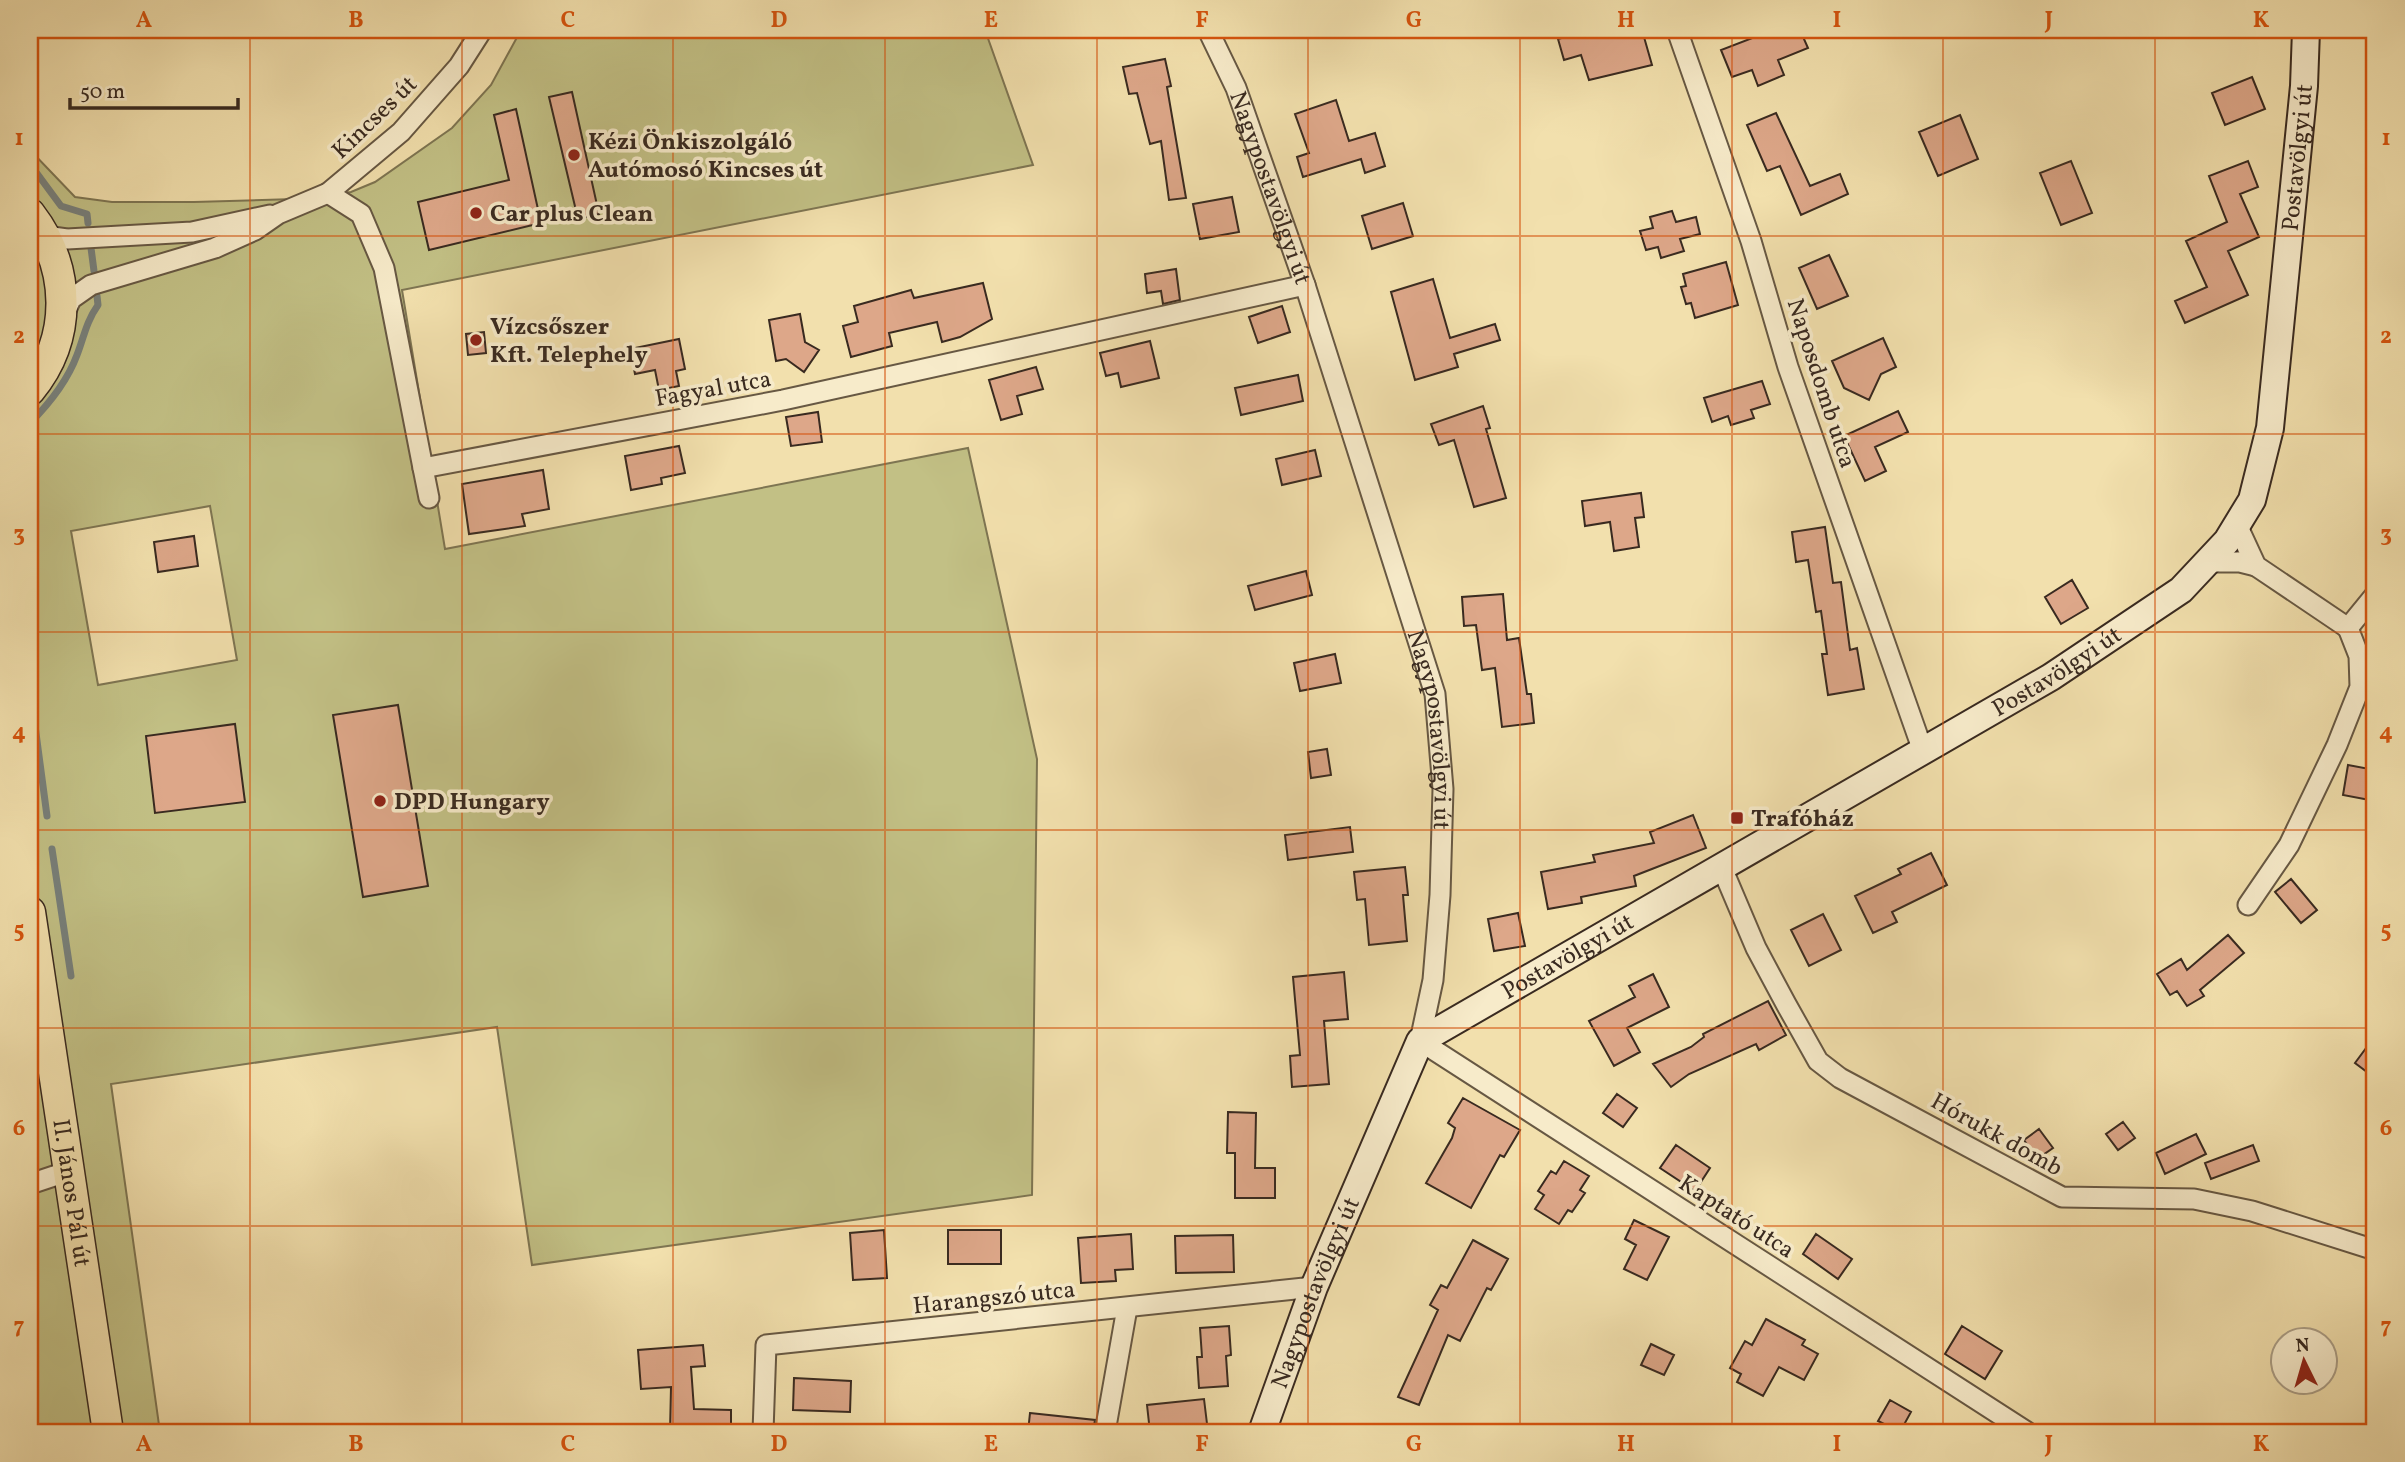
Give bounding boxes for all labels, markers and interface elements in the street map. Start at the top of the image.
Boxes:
text: A [136,5,152,37]
text: B [348,5,364,37]
text: C [561,5,575,37]
text: D [771,5,788,37]
text: E [984,5,998,37]
text: F [1195,5,1209,37]
text: G [1406,5,1422,37]
text: H [1617,5,1635,37]
text: I [1833,5,1841,37]
text: J [2044,5,2053,37]
text: K [2253,5,2270,37]
scale bar [70,66,238,110]
street label: Kincses út [325,69,426,168]
text: 50 m [80,78,125,107]
street label: Postavölgyi út [2275,83,2323,233]
street label: Nagypostavölgyi út [1219,87,1319,290]
text: 1 [14,123,24,155]
text: 1 [2381,123,2391,155]
place label: Kézi Önkiszolgáló Autómosó Kincses út [588,126,823,188]
marker: Kézi Önkiszolgáló Autómosó Kincses út [566,147,582,163]
place label: Car plus Clean [490,198,653,232]
marker: Car plus Clean [468,205,484,221]
street label: Naposdomb utca [1777,294,1864,473]
place label: Vízcsőszer Kft. Telephely [490,311,648,373]
text: 2 [13,321,25,353]
text: 2 [2380,321,2392,353]
marker: Vízcsőszer Kft. Telephely [468,332,484,348]
street label: Fagyal utca [652,363,774,417]
text: 3 [13,519,25,551]
text: 3 [2380,519,2392,551]
street label: Postavölgyi út [1986,619,2129,727]
street label: Nagypostavölgyi út [1397,626,1458,830]
text: 4 [12,717,26,749]
text: 4 [2379,717,2393,749]
place label: DPD Hungary [394,786,550,820]
marker: DPD Hungary [372,793,388,809]
place label: Trafóház [1751,803,1854,837]
marker: Trafóház [1729,810,1745,826]
street label: Postavölgyi út [1496,906,1641,1009]
text: 5 [13,915,25,947]
text: 5 [2380,915,2392,947]
street label: Hórukk domb [1924,1085,2068,1186]
text: 6 [13,1113,25,1145]
text: 6 [2380,1113,2392,1145]
street label: II. János Pál út [42,1117,98,1270]
street label: Kaptató utca [1671,1167,1801,1268]
street label: Nagypostavölgyi út [1264,1193,1370,1394]
street label: Harangszó utca [911,1274,1077,1324]
text: 7 [14,1311,25,1343]
text: 7 [2381,1311,2392,1343]
north arrow [2268,1326,2338,1396]
text: N [2295,1332,2311,1360]
text: A [136,1429,152,1461]
text: B [348,1429,364,1461]
text: C [561,1429,575,1461]
text: D [771,1429,788,1461]
text: E [984,1429,998,1461]
text: F [1195,1429,1209,1461]
text: G [1406,1429,1422,1461]
text: H [1617,1429,1635,1461]
text: I [1833,1429,1841,1461]
text: J [2044,1429,2053,1461]
text: K [2253,1429,2270,1461]

